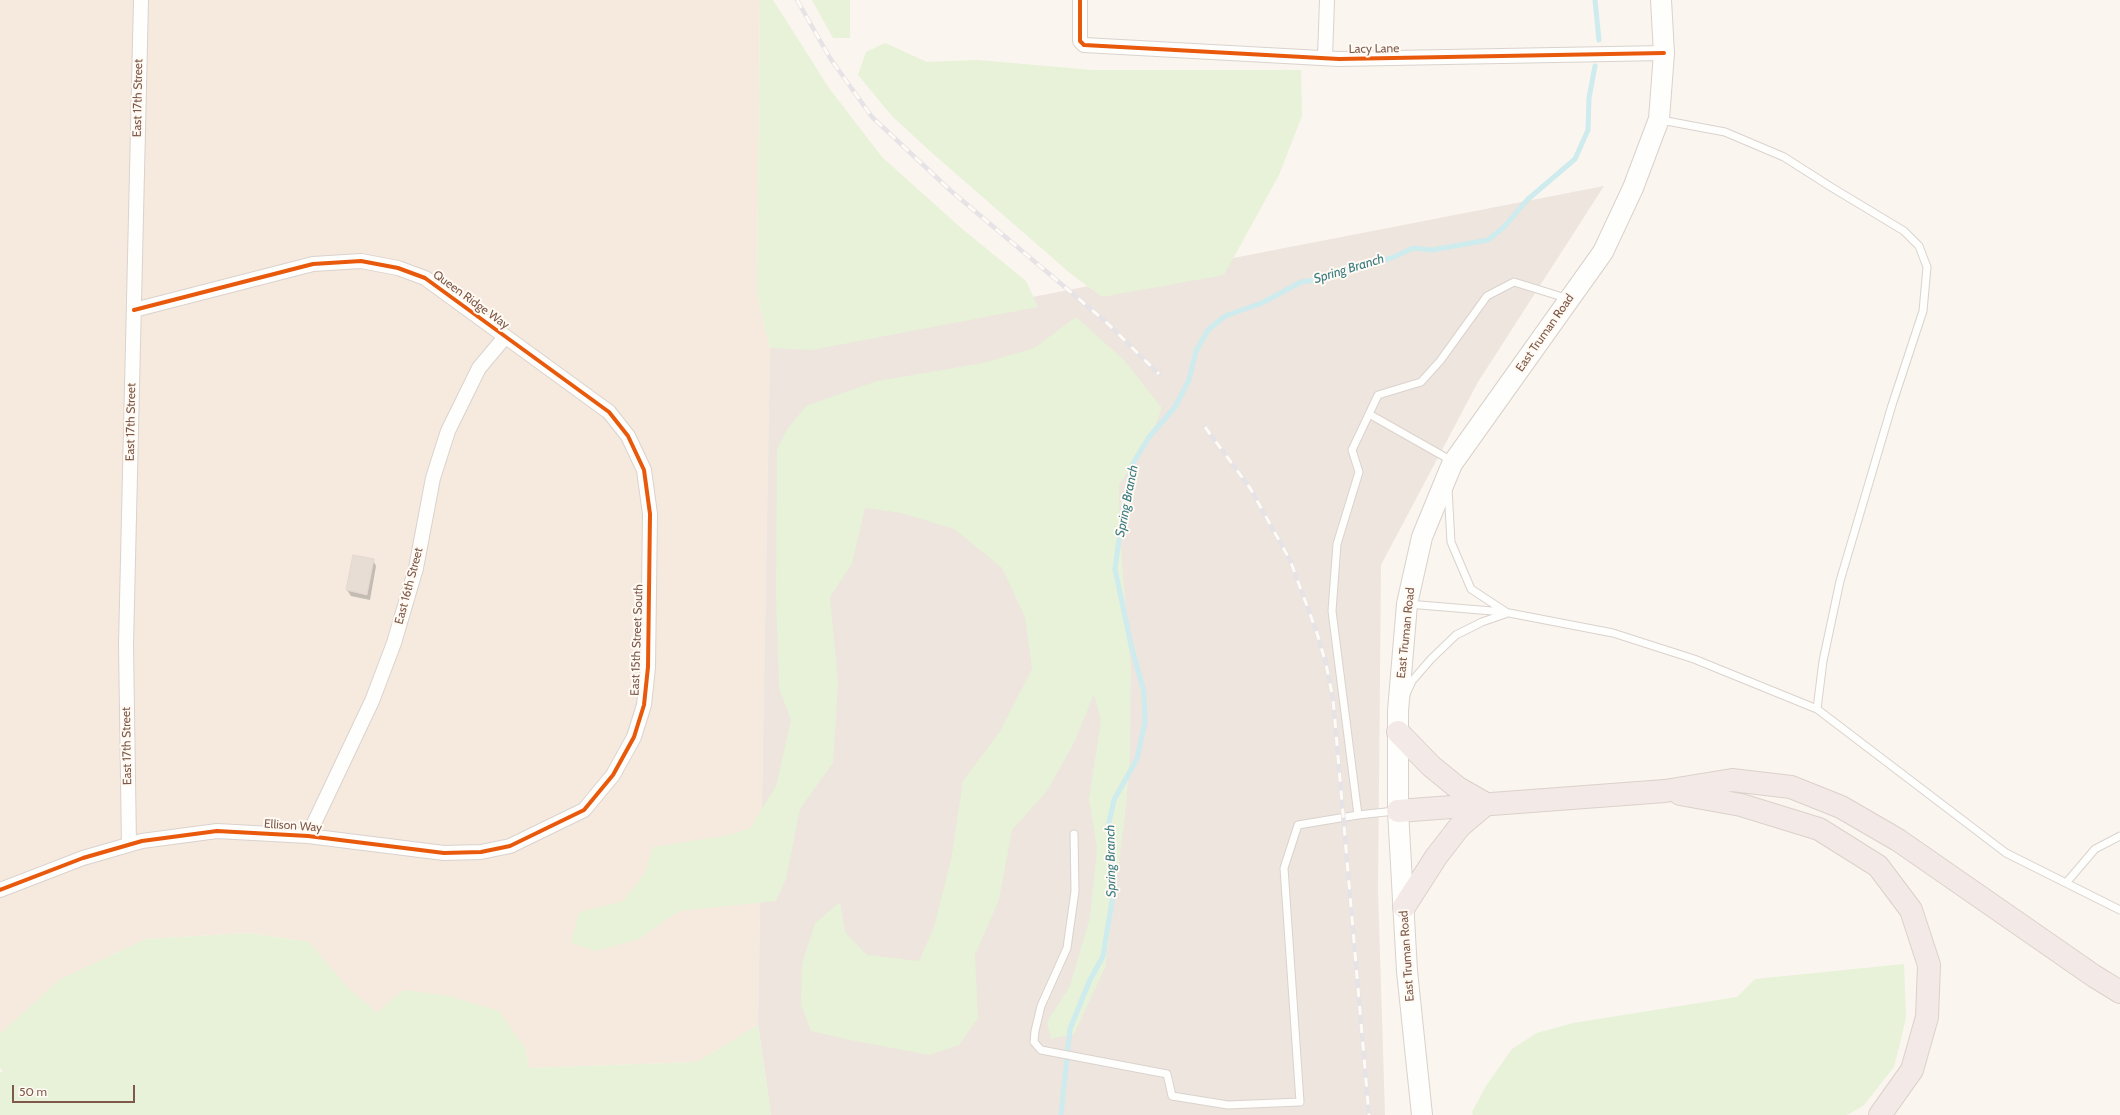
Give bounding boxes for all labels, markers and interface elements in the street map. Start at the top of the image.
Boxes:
street label: Lacy Lane [1349,41,1399,57]
street label: East 17th Street [130,59,146,137]
water label: Spring Branch [1312,251,1386,287]
street label: Queen Ridge Way [430,267,512,333]
street label: East Truman Road [1513,291,1577,375]
street label: East 17th Street [123,383,139,461]
water label: Spring Branch [1112,464,1142,538]
street label: East 16th Street [392,546,426,626]
street label: East 15th Street South [628,584,646,696]
street label: East Truman Road [1394,587,1418,679]
street label: East 17th Street [119,707,135,785]
street label: Ellison Way [263,817,323,835]
water label: Spring Branch [1103,825,1119,897]
street label: East Truman Road [1397,910,1417,1002]
scale bar [14,1077,137,1103]
text: 50 m [19,1084,47,1099]

